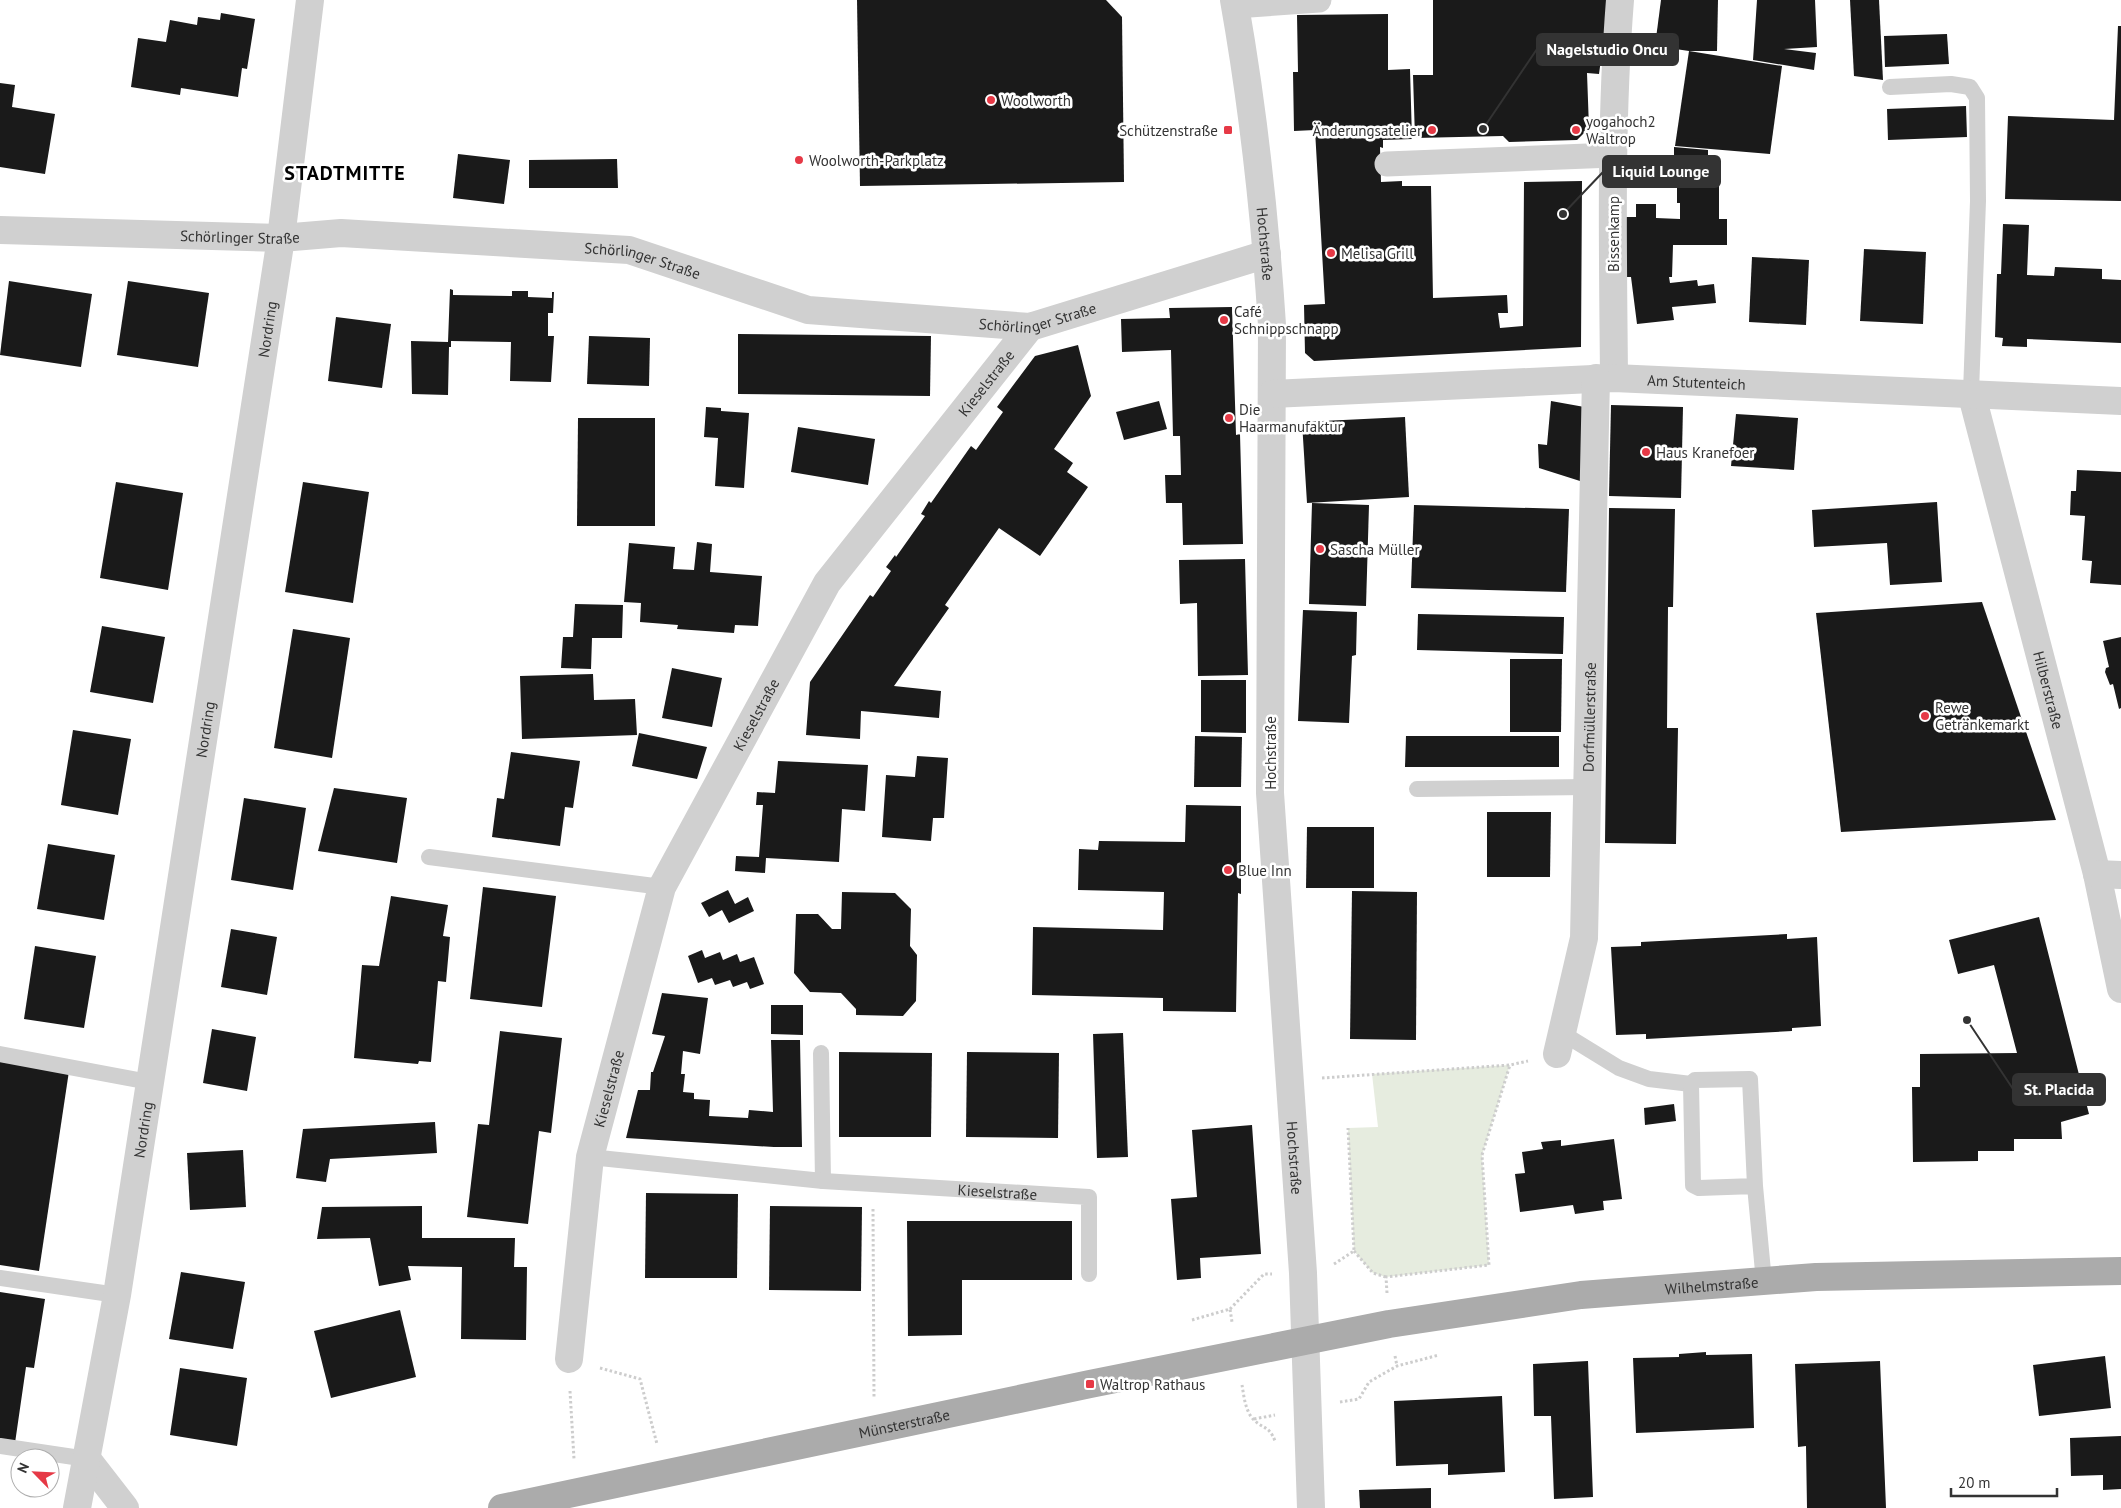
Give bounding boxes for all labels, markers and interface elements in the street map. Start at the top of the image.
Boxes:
callout: Nagelstudio Oncu [1537,34,1678,65]
text: Nagelstudio Oncu [1546,39,1668,59]
place label: Woolworth [1001,91,1071,110]
marker: Woolworth [985,94,997,106]
place label: yogahoch2 Waltrop [1586,112,1656,148]
place label: Schützenstraße [1119,121,1218,140]
place label: Änderungsatelier [1312,121,1422,140]
marker: Schützenstraße [1222,124,1234,136]
marker: Änderungsatelier [1426,124,1438,136]
marker: yogahoch2 Waltrop [1570,124,1582,136]
place label: Woolworth-Parkplatz [809,151,944,170]
marker: Woolworth-Parkplatz [793,154,805,166]
callout: Liquid Lounge [1603,156,1720,187]
district label: STADTMITTE [284,160,406,186]
text: Liquid Lounge [1613,161,1709,181]
street label: Bissenkamp [1604,196,1623,272]
street label: Hochstraße [1253,206,1278,281]
street label: Schörlinger Straße [180,226,300,248]
street label: Schörlinger Straße [584,238,703,283]
place label: Melisa Grill [1341,244,1414,263]
marker: Melisa Grill [1325,247,1337,259]
street label: Schörlinger Straße [978,298,1098,337]
street label: Nordring [253,300,281,359]
place label: Café Schnippschnapp [1234,302,1339,338]
marker: Café Schnippschnapp [1218,314,1230,326]
street label: Kieselstraße [954,346,1018,420]
street label: Am Stutenteich [1647,370,1746,393]
place label: Die Haarmanufaktur [1239,400,1343,436]
marker: Die Haarmanufaktur [1223,412,1235,424]
place label: Haus Kranefoer [1656,443,1754,462]
marker: Haus Kranefoer [1640,446,1652,458]
place label: Sascha Müller [1330,540,1420,559]
marker: Sascha Müller [1314,543,1326,555]
street label: Hilberstraße [2030,649,2068,731]
street label: Dorfmüllerstraße [1578,662,1599,772]
street label: Kieselstraße [728,675,783,754]
place label: Rewe Getränkemarkt [1935,698,2029,734]
street label: Nordring [191,700,218,759]
marker: Rewe Getränkemarkt [1919,710,1931,722]
street label: Hochstraße [1261,716,1280,790]
place label: Blue Inn [1238,861,1292,880]
marker: Blue Inn [1222,864,1234,876]
street label: Kieselstraße [589,1048,628,1129]
callout: St. Placida [2013,1074,2105,1105]
text: St. Placida [2024,1079,2094,1099]
street label: Nordring [129,1100,156,1159]
street label: Hochstraße [1283,1120,1307,1195]
street label: Kieselstraße [957,1180,1038,1203]
street label: Wilhelmstraße [1664,1272,1759,1298]
place label: Waltrop Rathaus [1100,1375,1205,1394]
marker: Waltrop Rathaus [1084,1378,1096,1390]
street label: Münsterstraße [857,1404,951,1442]
north arrow [10,1448,60,1498]
text: N [13,1460,33,1476]
scale bar [1951,1466,2057,1498]
text: 20 m [1958,1473,1991,1492]

